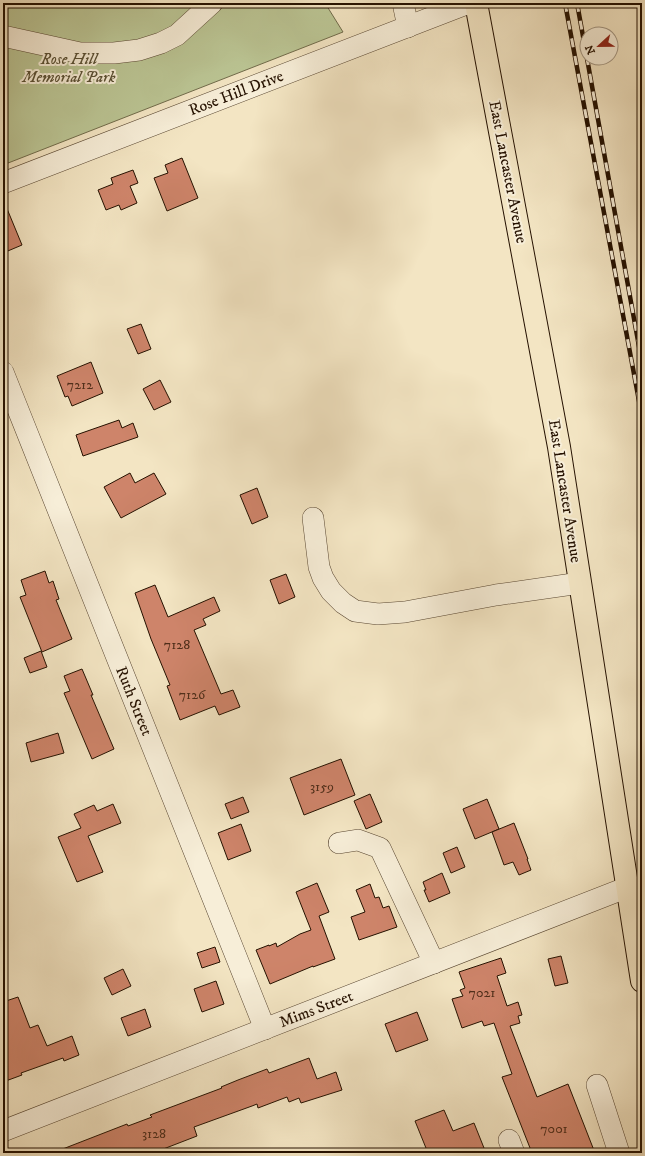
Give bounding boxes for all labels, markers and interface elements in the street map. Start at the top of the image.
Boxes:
north arrow [579,26,619,66]
text: N [582,43,599,56]
park label: Rose Hill Memorial Park [22,49,116,87]
street label: Rose Hill Drive [186,66,287,120]
street label: East Lancaster Avenue [484,99,532,245]
house number: 7212 [67,376,93,394]
street label: East Lancaster Avenue [544,418,586,565]
house number: 7128 [164,636,190,654]
street label: Ruth Street [111,663,157,739]
house number: 7126 [179,686,206,704]
house number: 3159 [310,778,334,796]
house number: 7021 [469,984,495,1002]
street label: Mims Street [276,986,356,1032]
house number: 7001 [540,1120,568,1138]
house number: 3128 [142,1125,166,1143]

